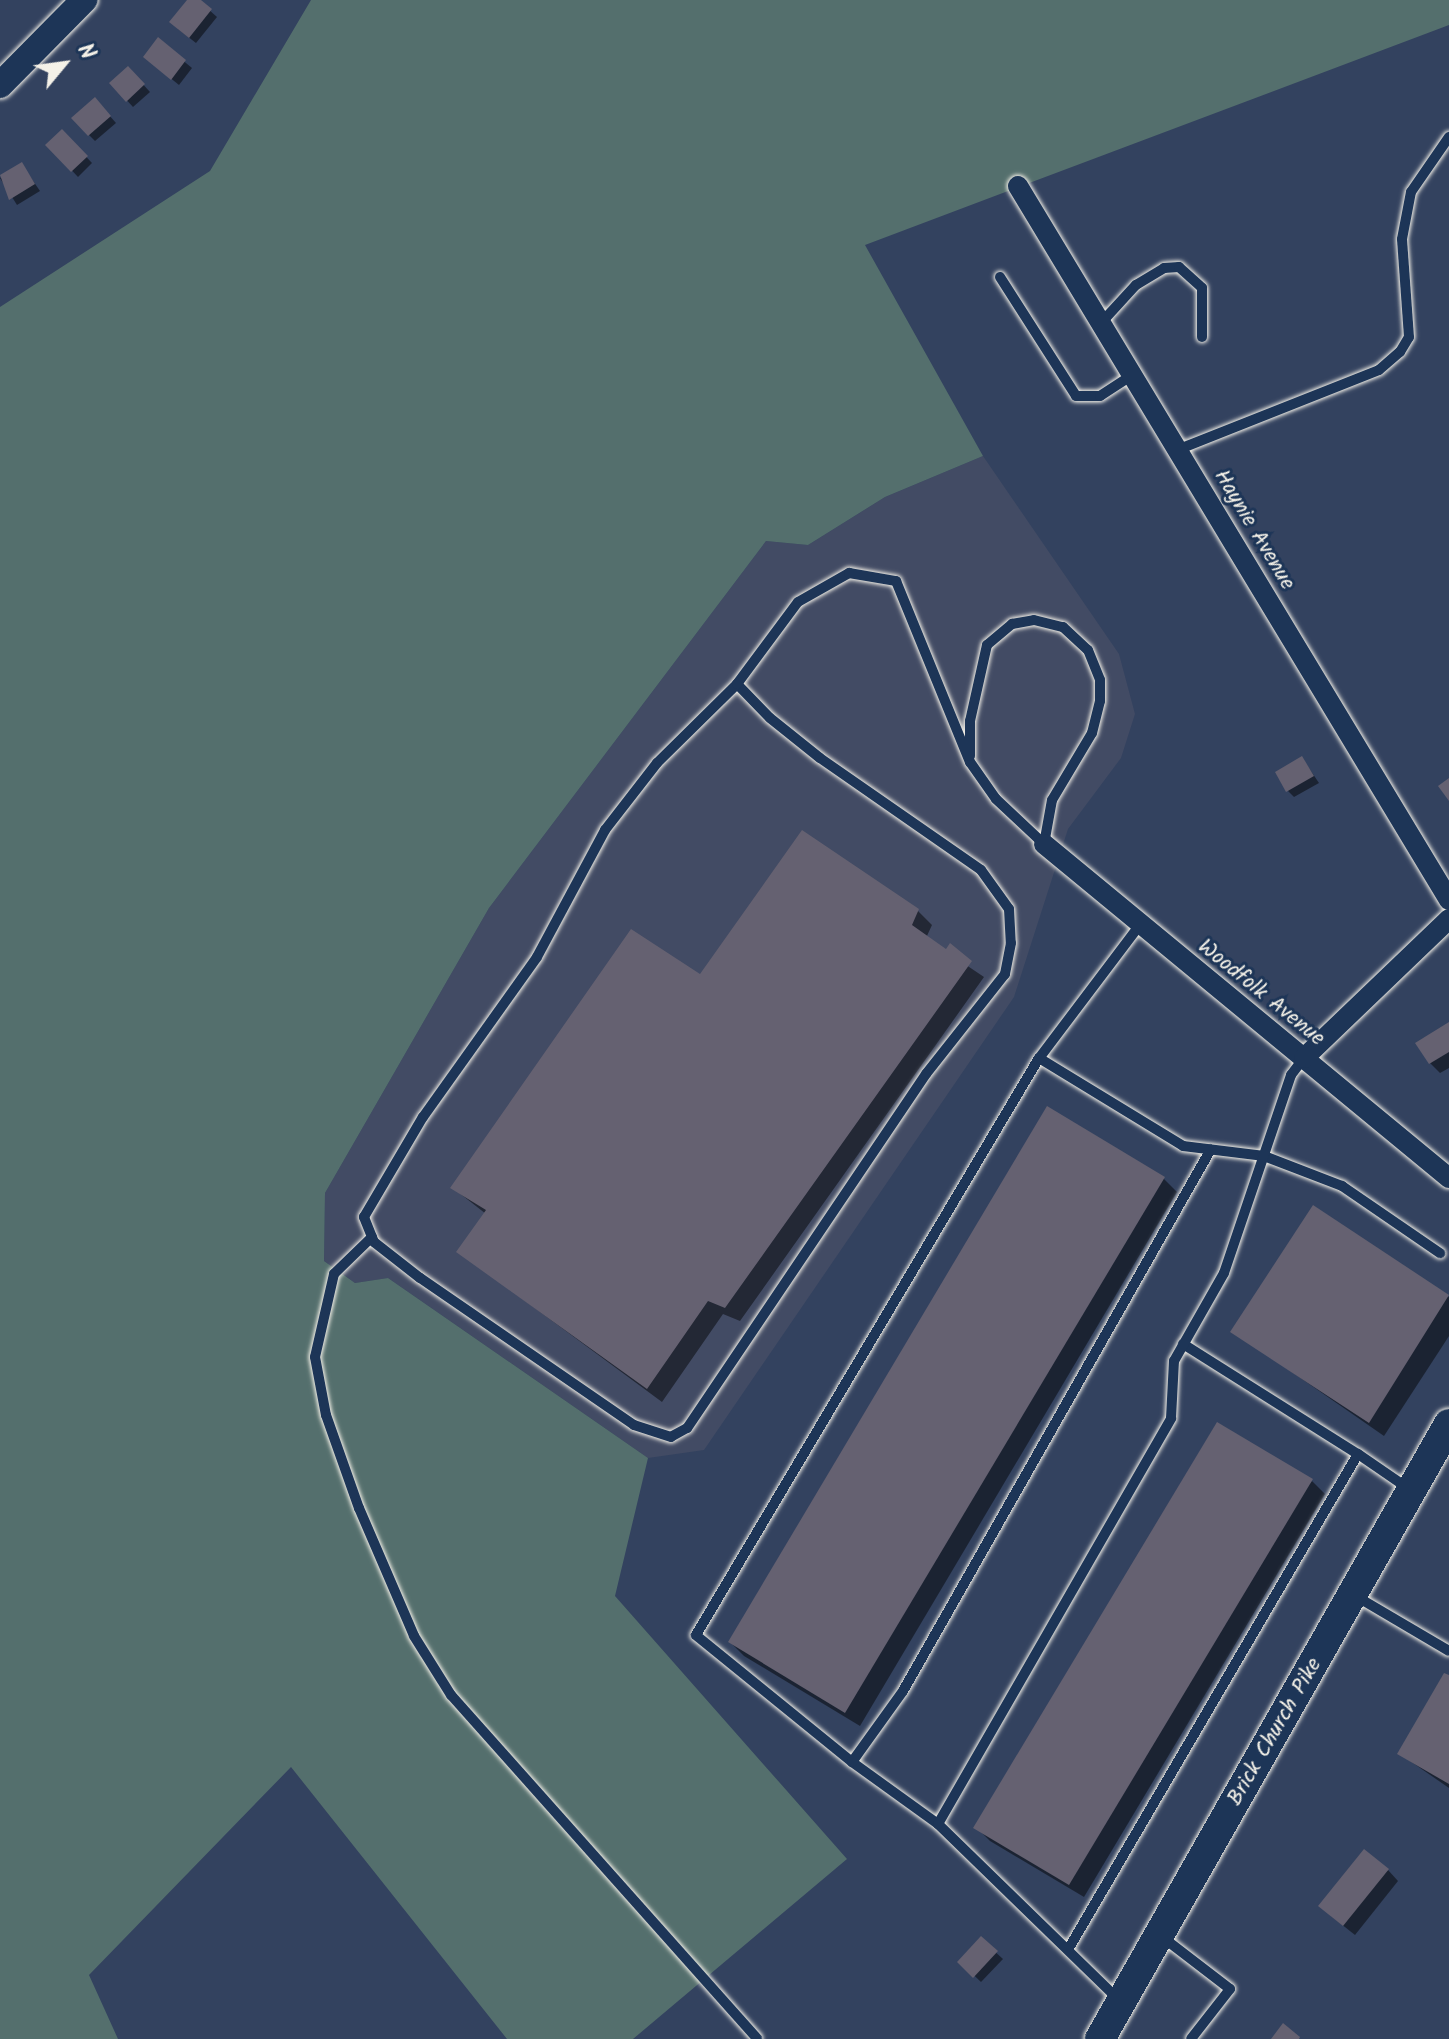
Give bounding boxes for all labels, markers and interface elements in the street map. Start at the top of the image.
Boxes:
north arrow [24,24,104,104]
text: N [67,38,104,67]
street label: Haynie Avenue [1208,465,1300,595]
street label: Woodfolk Avenue [1192,934,1330,1052]
street label: Brick Church Pike [1222,1653,1328,1811]

